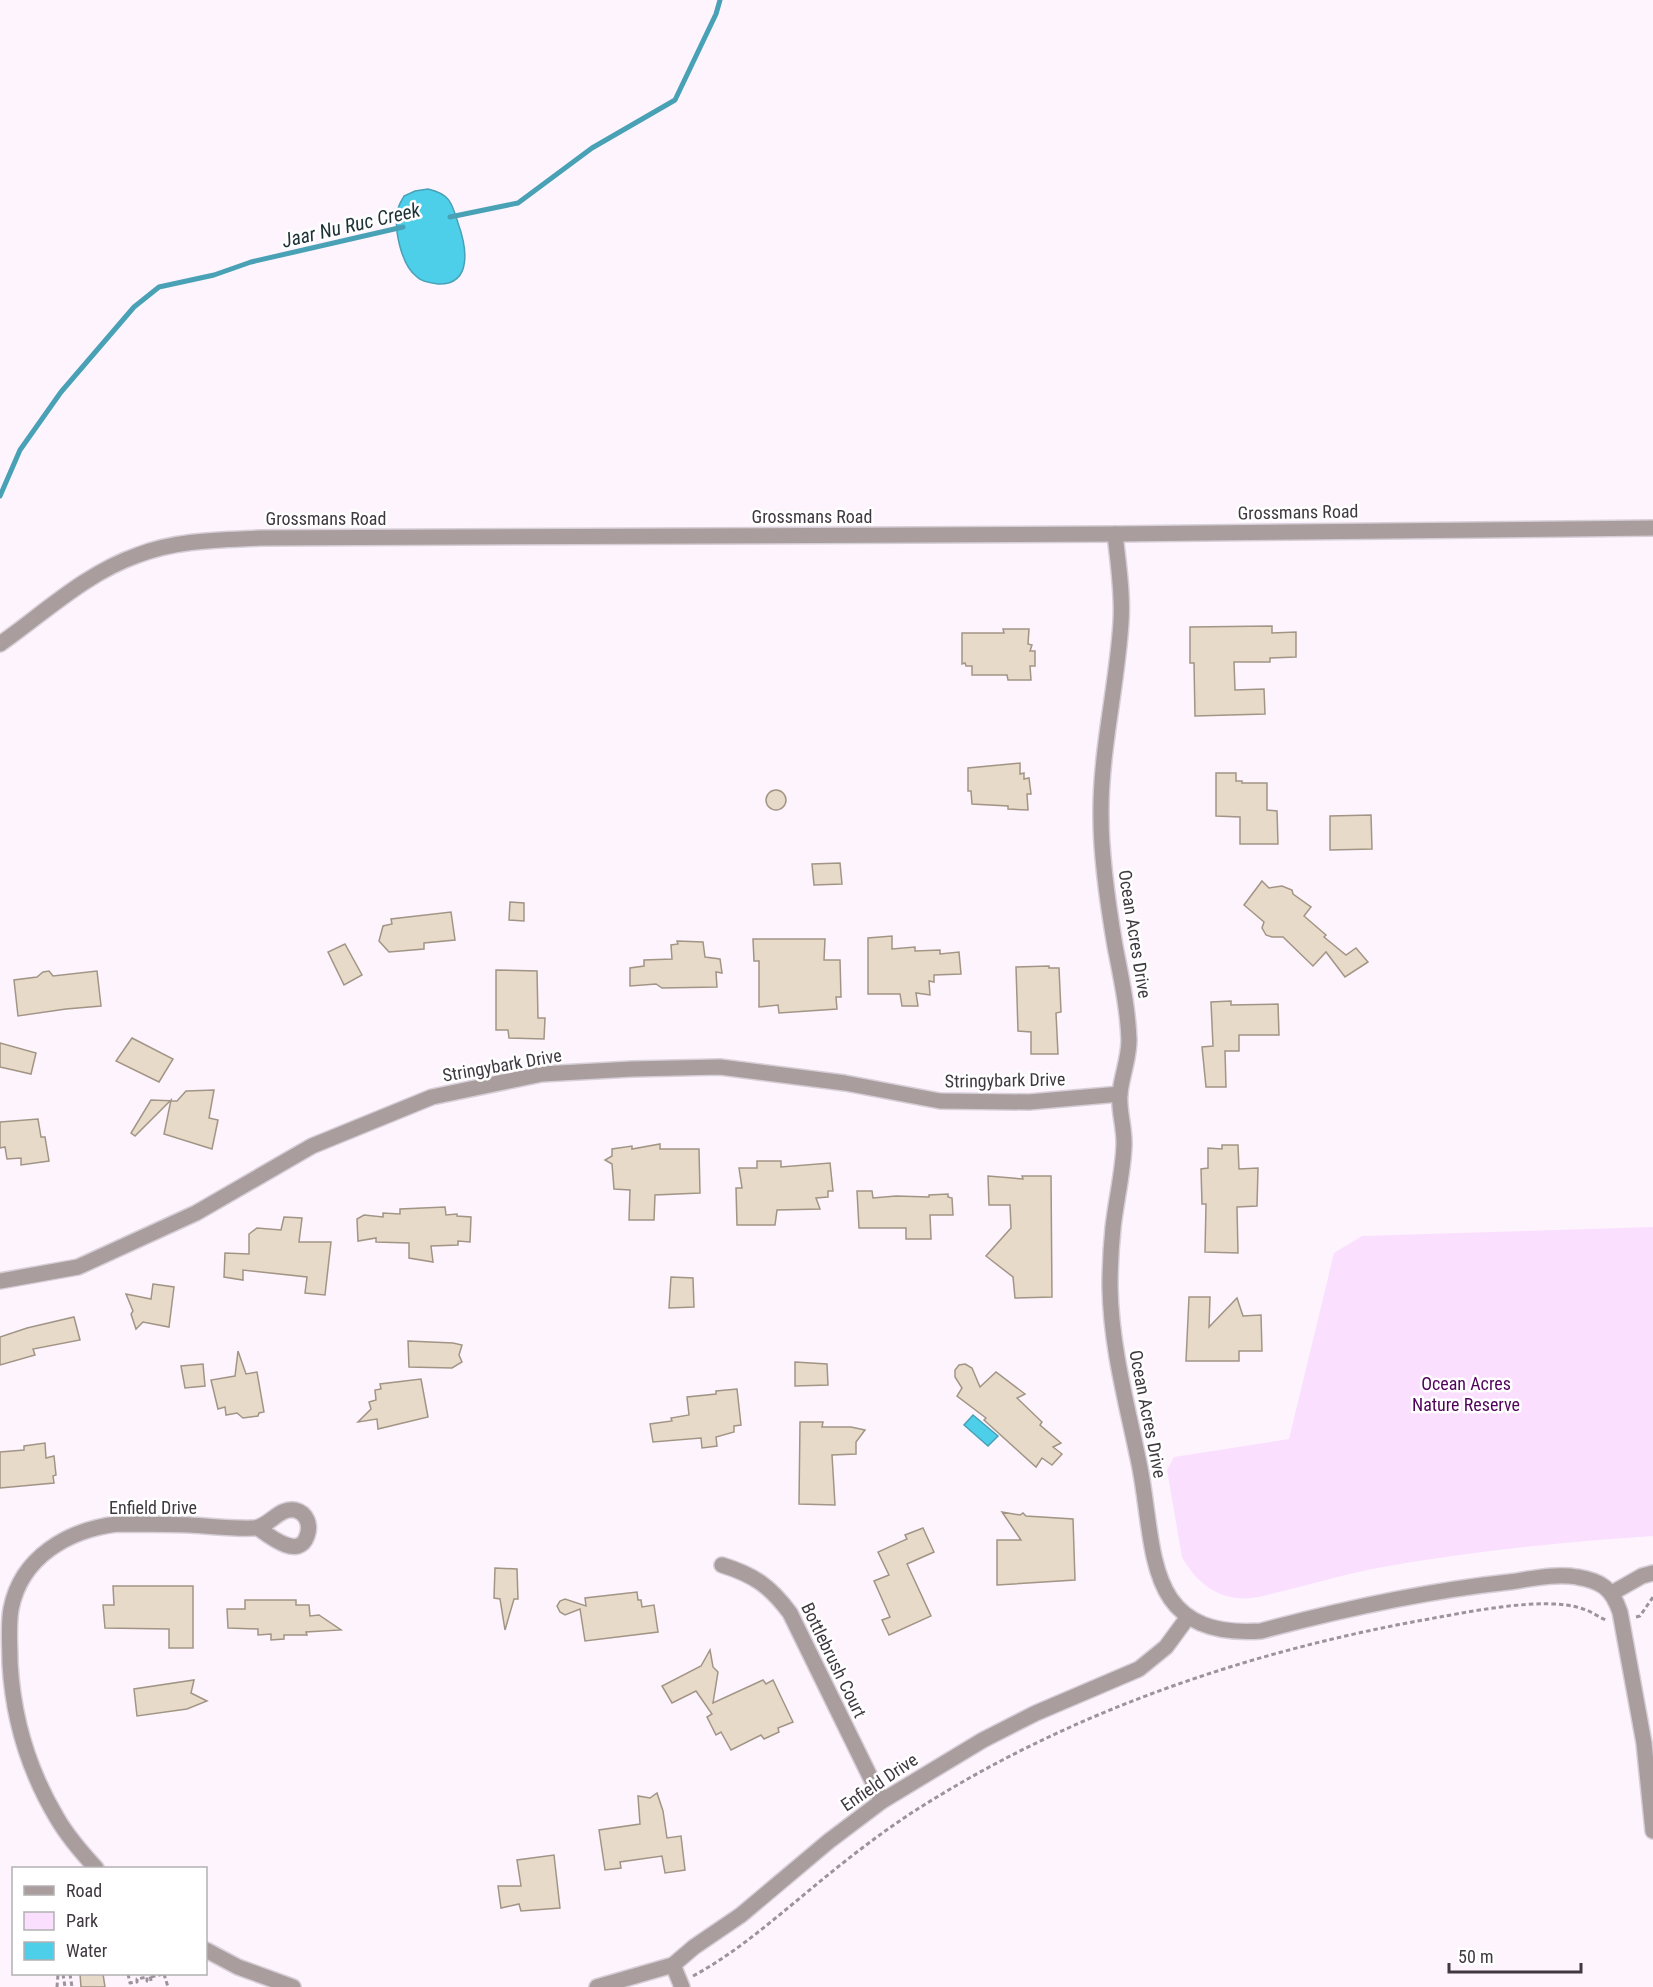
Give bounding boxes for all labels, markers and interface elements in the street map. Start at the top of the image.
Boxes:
water label: Jaar Nu Ruc Creek [280,197,424,253]
street label: Grossmans Road [1237,500,1359,524]
street label: Grossmans Road [752,506,872,527]
street label: Grossmans Road [266,508,386,529]
street label: Ocean Acres Drive [1114,868,1156,1000]
street label: Stringybark Drive [441,1044,563,1086]
street label: Stringybark Drive [945,1068,1065,1092]
street label: Ocean Acres Drive [1125,1348,1171,1480]
park label: Ocean Acres Nature Reserve [1412,1373,1520,1415]
street label: Enfield Drive [109,1497,197,1518]
street label: Bottlebrush Court [797,1599,871,1721]
street label: Enfield Drive [837,1749,921,1815]
legend [12,1867,207,1975]
text: Road [66,1880,102,1901]
text: Park [66,1910,98,1931]
scale bar [1449,1936,1581,1974]
text: Water [66,1940,108,1961]
text: 50 m [1458,1946,1493,1967]

